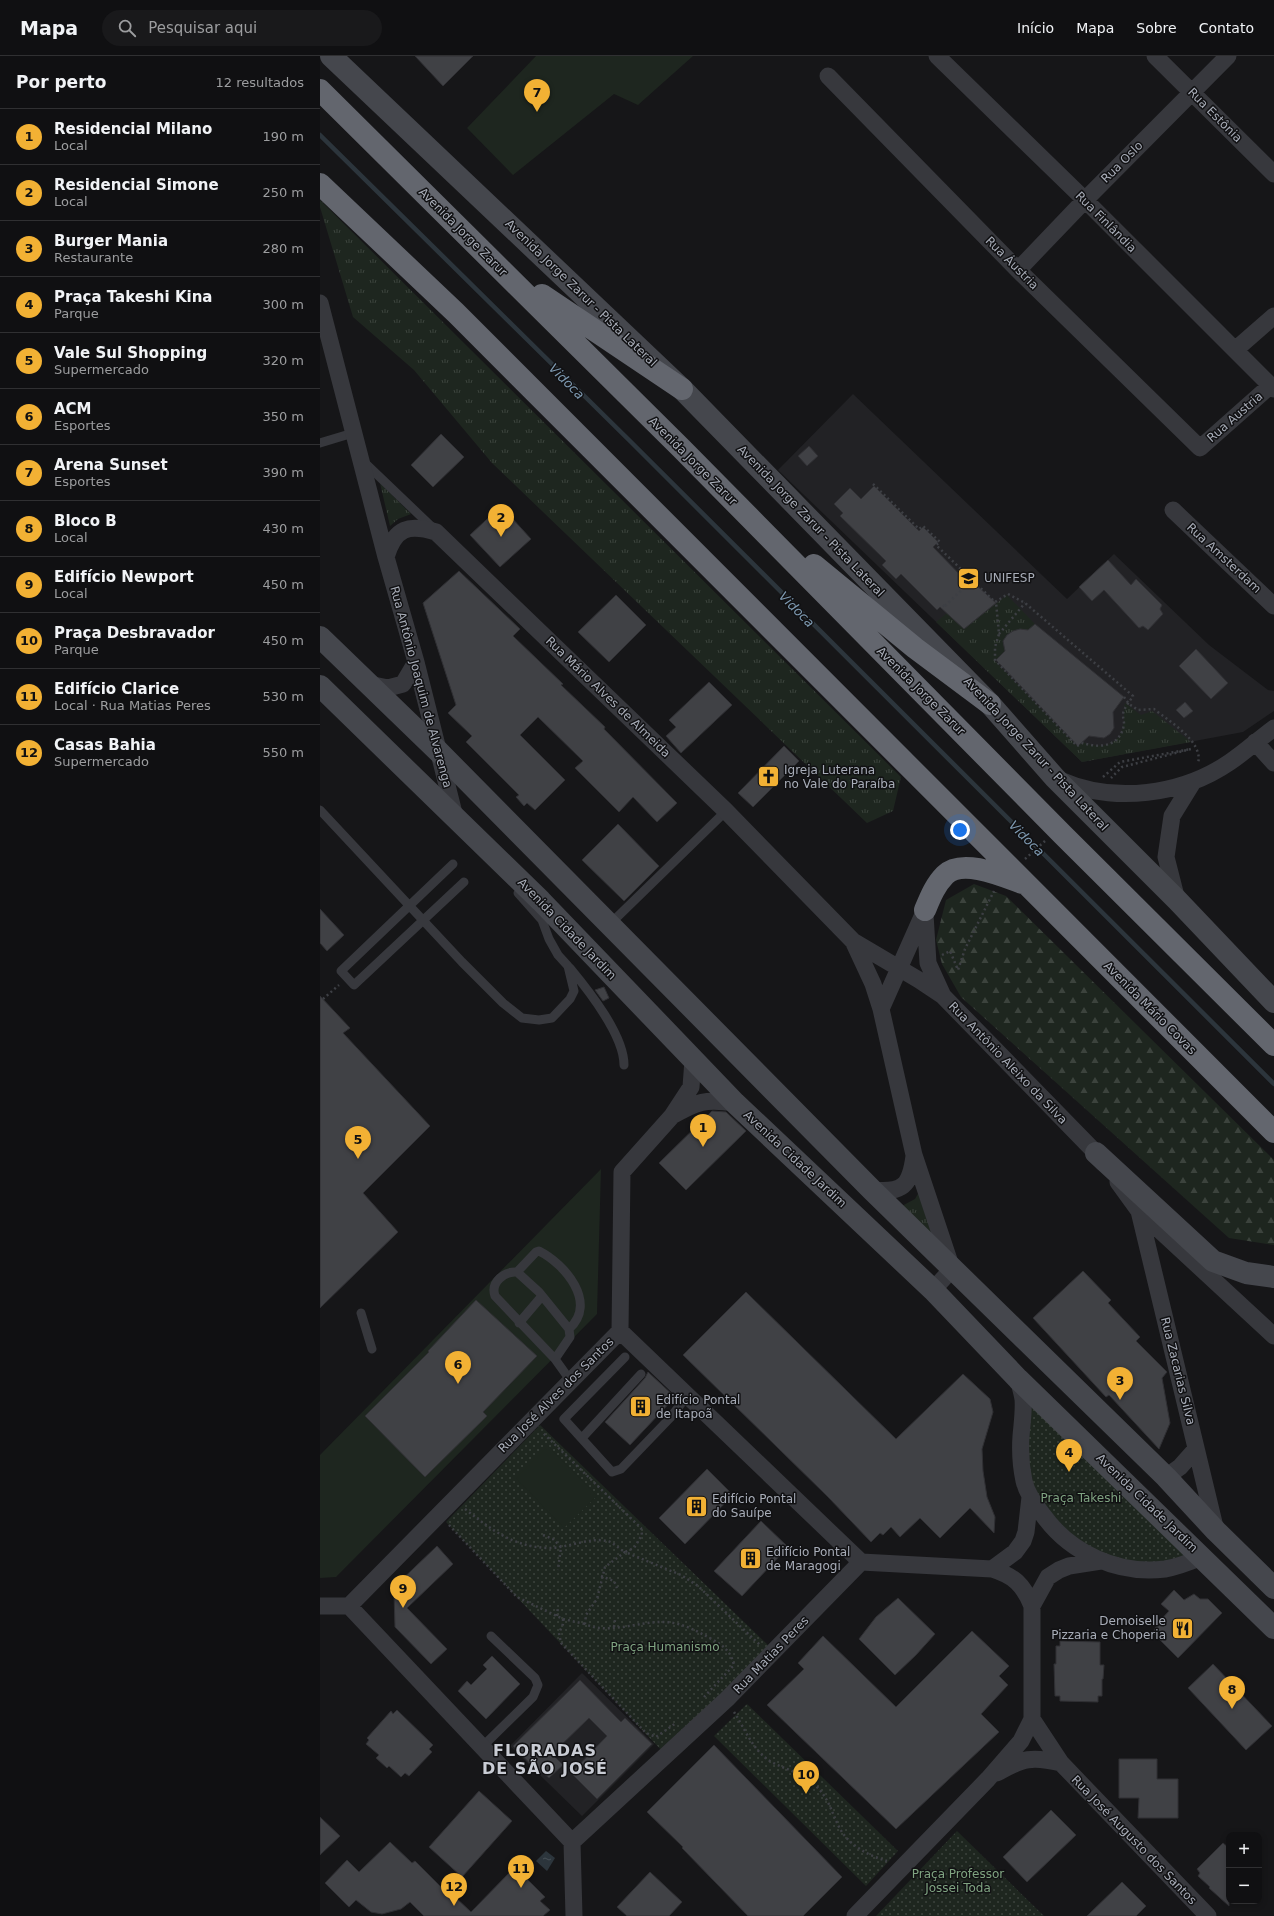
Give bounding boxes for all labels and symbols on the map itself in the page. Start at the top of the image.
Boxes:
pin: 7 [524,79,550,112]
street label: Rua Estônia [1185,85,1245,145]
street label: Rua Oslo [1098,138,1146,186]
street label: Avenida Jorge Zarur [416,185,510,279]
street label: Rua Finlândia [1073,189,1139,255]
street label: Avenida Jorge Zarur - Pista Lateral [502,217,660,369]
street label: Rua Áustria [983,233,1042,292]
water label: Vidoca [546,361,587,402]
street label: Rua Austria [1204,389,1266,445]
street label: Avenida Jorge Zarur [646,414,740,508]
street label: Avenida Jorge Zarur - Pista Lateral [735,442,887,600]
pin: 2 [488,504,514,537]
street label: Rua Amsterdam [1184,520,1264,596]
school or university icon: UNIFESP [955,565,981,591]
place label: UNIFESP [984,571,1035,585]
street label: Rua Antônio Joaquim de Alvarenga [387,585,455,789]
water label: Vidoca [776,589,817,630]
street label: Rua Mário Alves de Almeida [543,634,673,760]
street label: Avenida Jorge Zarur [874,644,968,738]
street label: Avenida Jorge Zarur - Pista Lateral [961,674,1111,834]
place label: Igreja Luterana no Vale do Paraíba [784,763,895,791]
church icon: Igreja Luterana no Vale do Paraíba [755,764,781,790]
water label: Vidoca [1006,818,1047,859]
your location [950,820,970,840]
street label: Avenida Cidade Jardim [515,875,619,983]
street label: Avenida Mário Covas [1101,959,1199,1057]
street label: Rua Antônio Aleixo da Silva [946,999,1070,1127]
street label: Avenida Cidade Jardim [741,1108,849,1210]
pin: 1 [690,1114,716,1147]
pin: 5 [345,1126,371,1159]
street label: Rua Zacarias Silva [1158,1316,1198,1426]
street label: Rua José Alves dos Santos [496,1335,616,1455]
pin: 6 [445,1351,471,1384]
pin: 3 [1107,1367,1133,1400]
place label: Edifício Pontal de Itapoã [656,1393,740,1421]
building icon: Edifício Pontal de Itapoã [627,1394,653,1420]
pin: 4 [1056,1439,1082,1472]
street label: Avenida Cidade Jardim [1093,1451,1201,1555]
park label: Praça Takeshi [1041,1491,1121,1505]
place label: Edifício Pontal do Sauípe [712,1492,796,1520]
building icon: Edifício Pontal do Sauípe [683,1493,709,1519]
place label: Edifício Pontal de Maragogi [766,1545,850,1573]
building icon: Edifício Pontal de Maragogi [738,1546,764,1572]
pin: 9 [390,1575,416,1608]
street label: Rua Matias Peres [730,1613,812,1697]
place label: Demoiselle Pizzaria e Choperia [1051,1614,1166,1642]
restaurant icon: Demoiselle Pizzaria e Choperia [1169,1615,1195,1641]
park label: Praça Humanismo [611,1640,719,1654]
pin: 8 [1219,1676,1245,1709]
district label: FLORADAS DE SÃO JOSÉ [482,1741,608,1778]
pin: 10 [793,1761,819,1794]
street label: Rua José Augusto dos Santos [1069,1773,1199,1907]
pin: 11 [508,1855,534,1888]
park label: Praça Professor Jossei Toda [912,1867,1004,1895]
pin: 12 [441,1873,467,1906]

